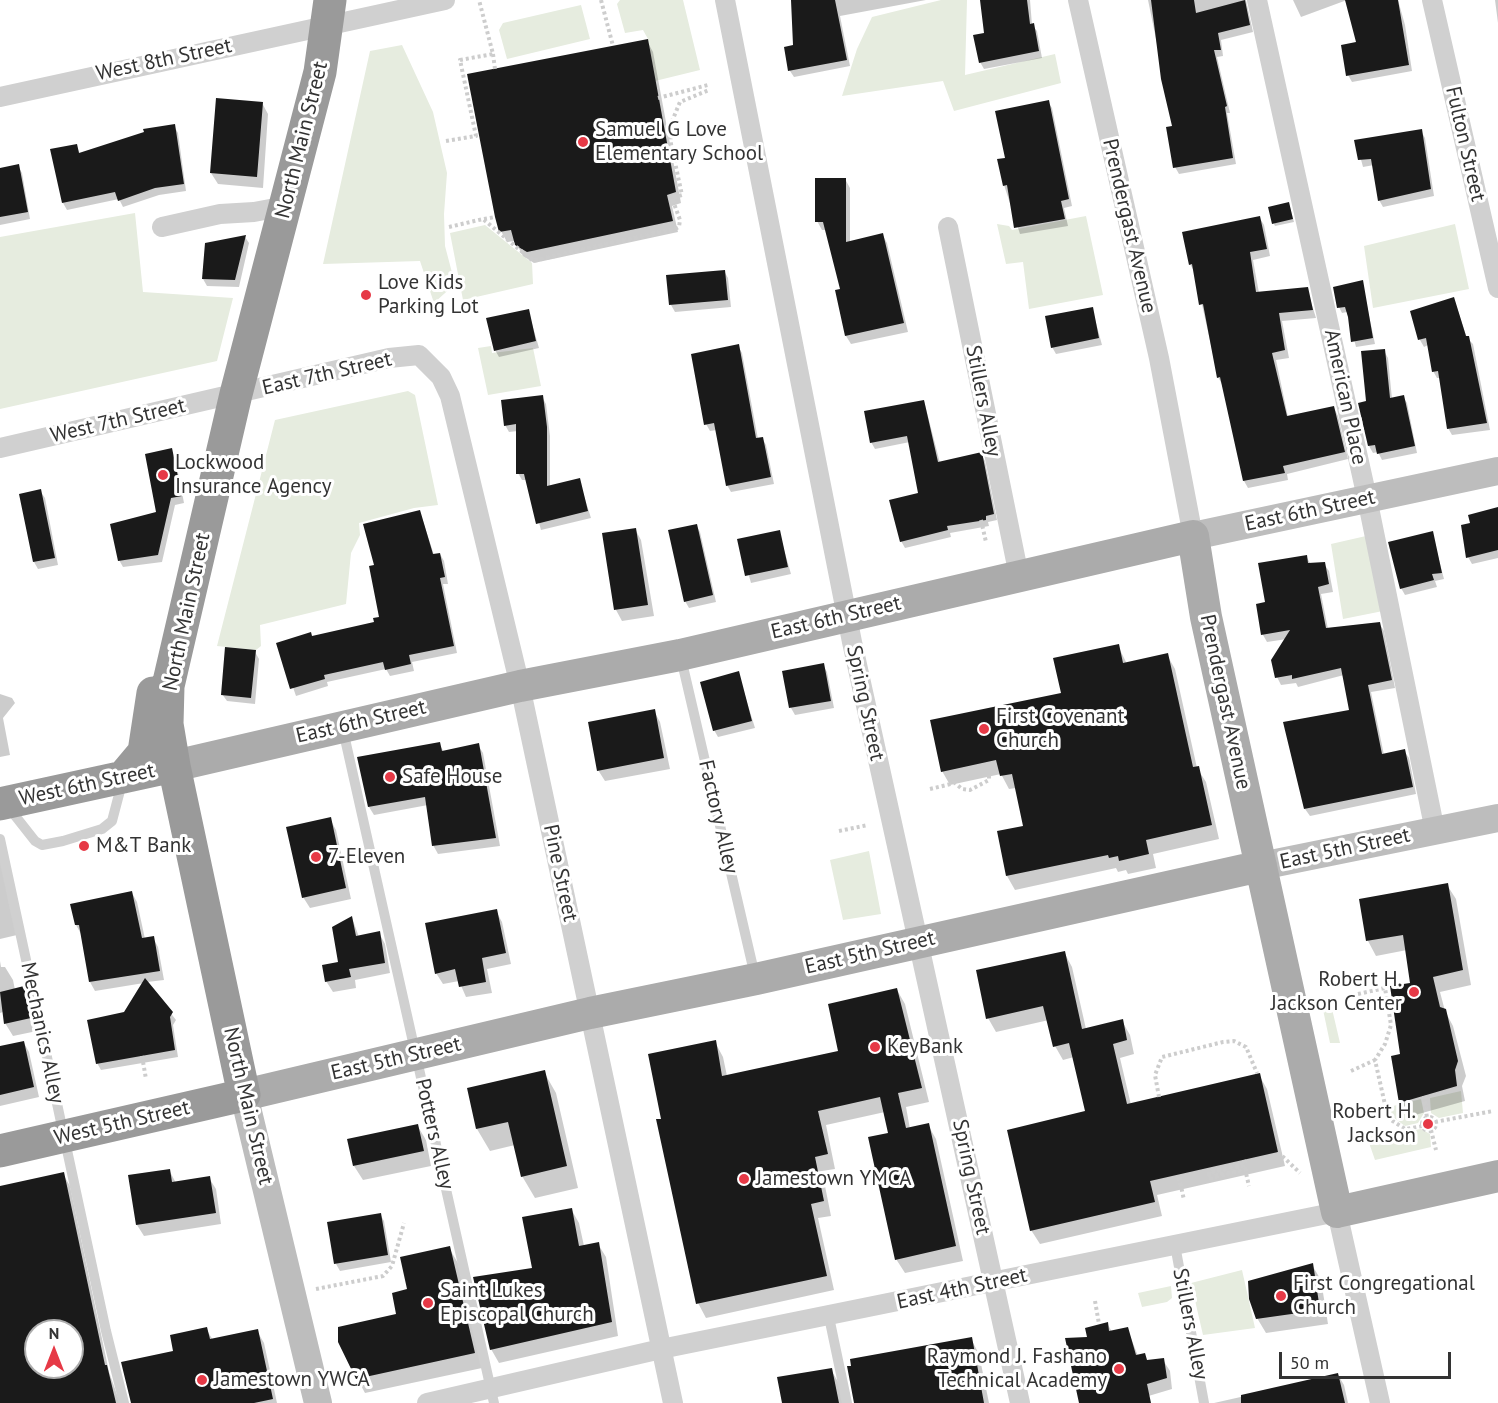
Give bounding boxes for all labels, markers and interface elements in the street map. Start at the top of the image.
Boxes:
street label: West 8th Street [94,33,234,87]
street label: North Main Street [270,59,334,221]
street label: Fulton Street [1440,84,1490,204]
place label: Samuel G Love Elementary School [595,117,763,167]
marker: Samuel G Love Elementary School [576,135,590,149]
street label: Prendergast Avenue [1097,136,1161,316]
place label: Love Kids Parking Lot [378,270,479,320]
marker: Love Kids Parking Lot [359,288,373,302]
street label: American Place [1318,327,1372,467]
street label: Stillers Alley [960,343,1006,459]
street label: East 7th Street [260,347,394,401]
street label: West 7th Street [48,393,188,449]
place label: Lockwood Insurance Agency [175,450,332,500]
marker: Lockwood Insurance Agency [156,468,170,482]
street label: East 6th Street [1243,485,1377,537]
street label: North Main Street [158,531,216,693]
street label: East 6th Street [769,591,903,645]
street label: Prendergast Avenue [1194,612,1256,792]
street label: Spring Street [840,643,890,763]
street label: East 6th Street [294,695,428,749]
place label: First Covenant Church [996,704,1125,754]
marker: First Covenant Church [977,722,991,736]
street label: West 6th Street [17,758,157,812]
street label: Factory Alley [693,758,743,876]
place label: Safe House [402,764,503,790]
marker: Safe House [383,770,397,784]
street label: Pine Street [537,822,583,924]
street label: East 5th Street [1278,823,1412,875]
place label: M&T Bank [96,833,191,859]
marker: M&T Bank [77,839,91,853]
place label: 7-Eleven [328,844,405,870]
marker: 7-Eleven [309,850,323,864]
street label: East 5th Street [803,926,937,980]
street label: Mechanics Alley [15,960,69,1106]
place label: Robert H. Jackson Center [1271,967,1402,1017]
marker: Robert H. Jackson Center [1407,985,1421,999]
street label: North Main Street [218,1025,278,1187]
street label: East 5th Street [329,1032,463,1086]
place label: KeyBank [887,1034,963,1060]
marker: KeyBank [868,1040,882,1054]
street label: Potters Alley [409,1076,459,1192]
street label: West 5th Street [52,1095,192,1151]
place label: Robert H. Jackson [1332,1099,1416,1149]
street label: Spring Street [946,1117,996,1237]
marker: Robert H. Jackson [1421,1117,1435,1131]
place label: Jamestown YMCA [756,1166,912,1192]
marker: Jamestown YMCA [737,1172,751,1186]
street label: East 4th Street [895,1263,1029,1315]
street label: Stillers Alley [1167,1266,1213,1382]
place label: First Congregational Church [1293,1271,1475,1321]
place label: Saint Lukes Episcopal Church [440,1278,594,1328]
marker: First Congregational Church [1274,1289,1288,1303]
marker: Saint Lukes Episcopal Church [421,1296,435,1310]
north arrow [24,1319,84,1379]
text: N [49,1323,59,1343]
scale bar [1282,1340,1454,1378]
place label: Raymond J. Fashano Technical Academy [927,1344,1107,1394]
text: 50 m [1290,1351,1329,1374]
marker: Raymond J. Fashano Technical Academy [1112,1362,1126,1376]
place label: Jamestown YWCA [214,1367,370,1393]
marker: Jamestown YWCA [195,1373,209,1387]

